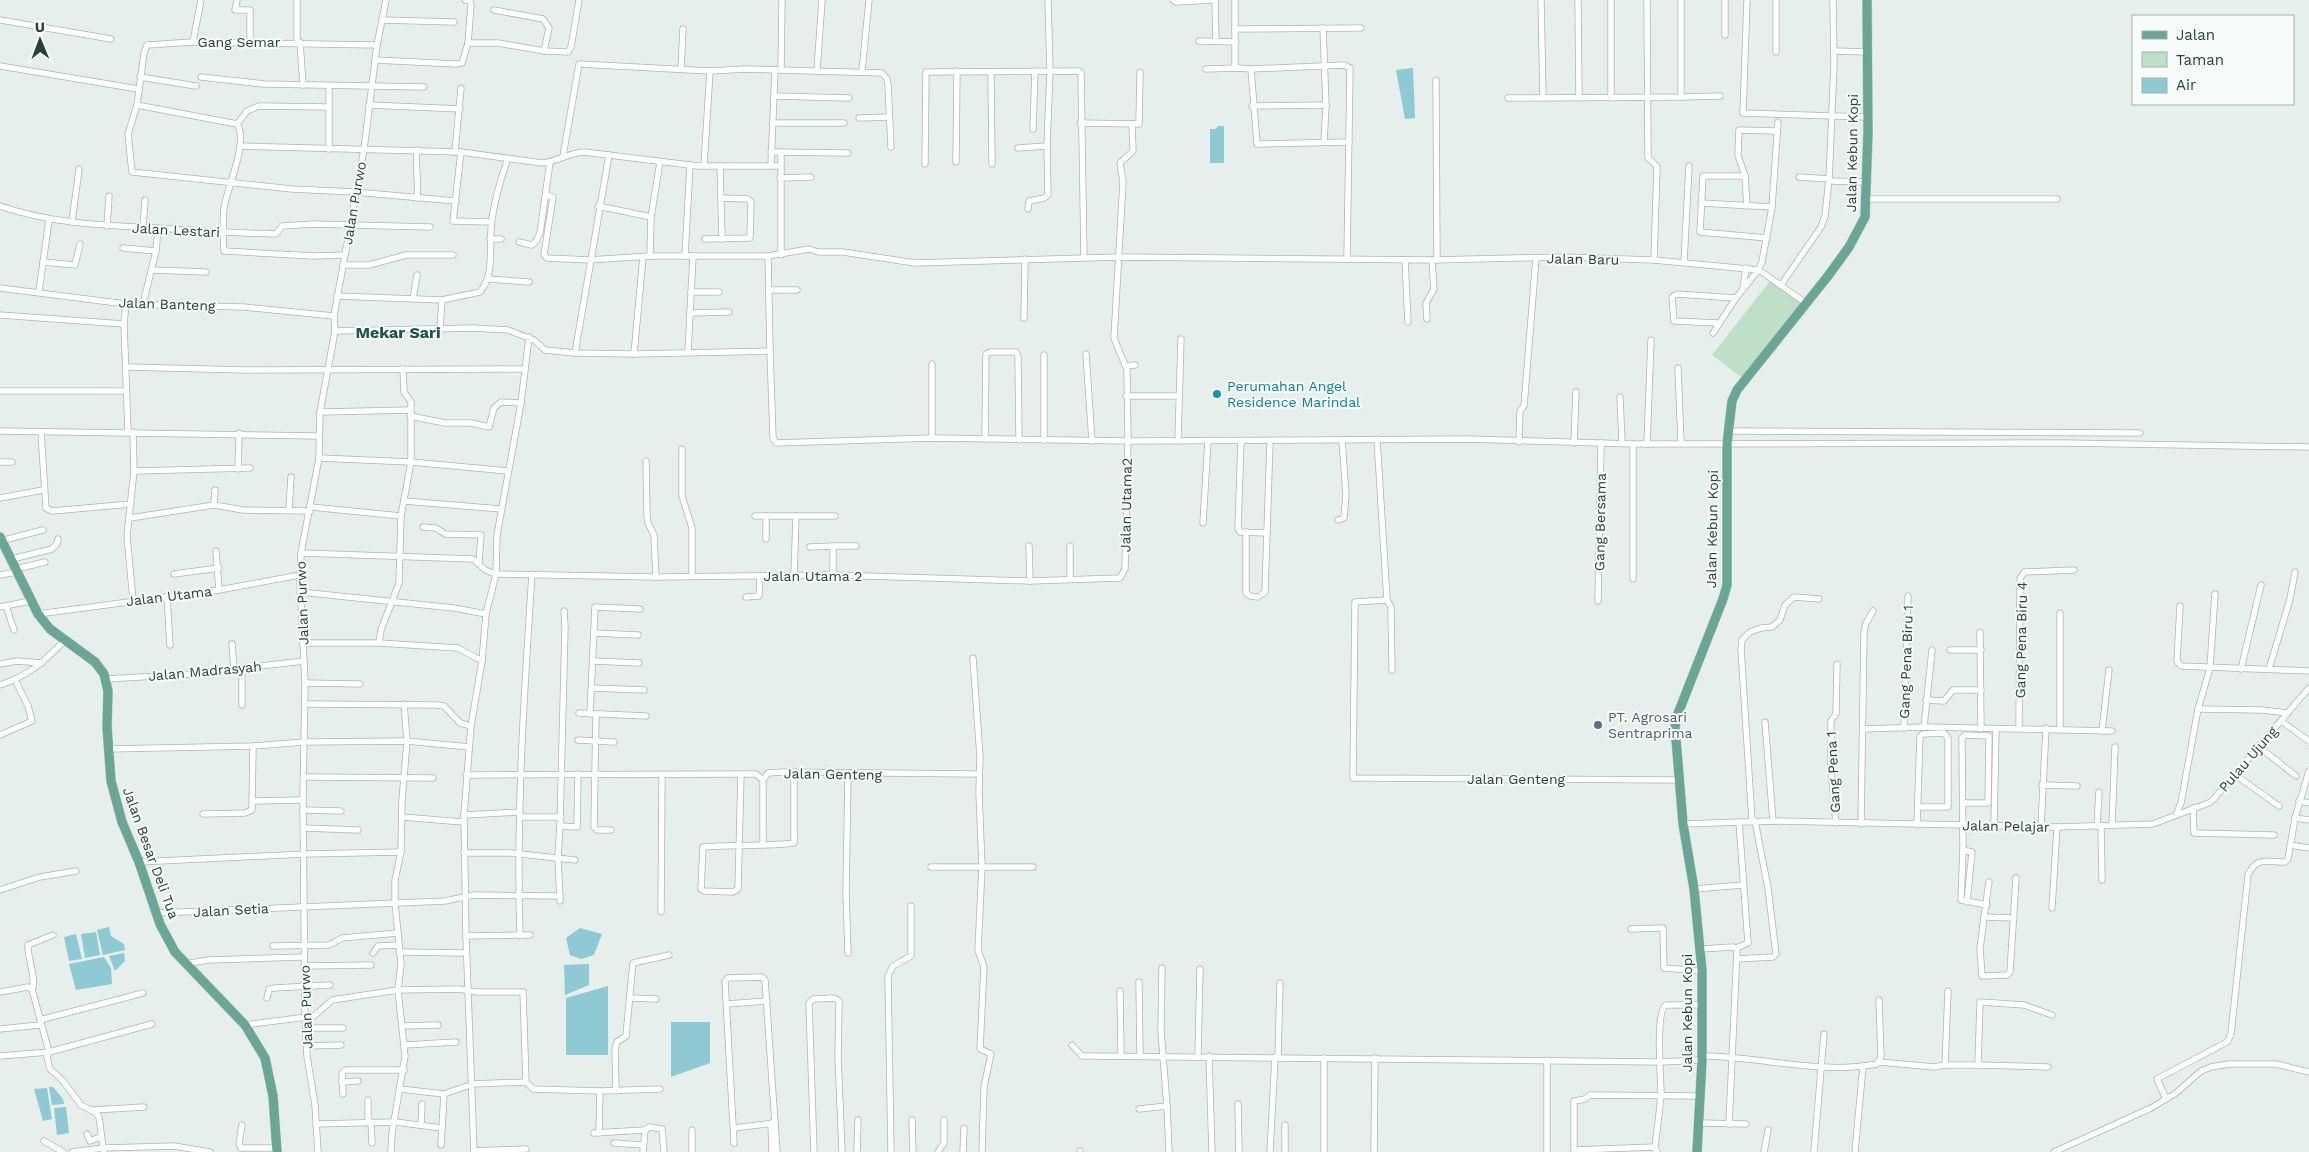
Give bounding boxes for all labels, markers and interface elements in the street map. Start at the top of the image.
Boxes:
north arrow [15,15,65,65]
legend [2132,15,2294,105]
text: U [35,19,45,35]
text: Jalan [2176,26,2215,44]
street label: Gang Semar [198,34,281,50]
text: Taman [2176,51,2224,69]
text: Air [2176,76,2196,94]
street label: Jalan Kebun Kopi [1843,94,1861,212]
street label: Jalan Purwo [339,160,369,246]
street label: Jalan Lestari [132,220,220,240]
street label: Jalan Baru [1547,250,1619,268]
street label: Jalan Banteng [118,294,216,314]
district label: Mekar Sari [355,323,441,342]
place label: Perumahan Angel Residence Marindal [1227,378,1361,410]
marker: Perumahan Angel Residence Marindal [1211,388,1223,400]
street label: Jalan Utama2 [1117,458,1135,552]
street label: Jalan Kebun Kopi [1703,470,1721,588]
street label: Gang Bersama [1591,473,1609,571]
street label: Jalan Purwo [293,561,311,645]
street label: Jalan Utama 2 [764,568,862,584]
street label: Gang Pena Biru 4 [2012,581,2030,699]
street label: Jalan Utama [125,583,213,609]
street label: Gang Pena Biru 1 [1896,605,1916,719]
street label: Jalan Madrasyah [148,658,262,684]
place label: PT. Agrosari Sentraprima [1608,709,1692,741]
marker: PT. Agrosari Sentraprima [1592,719,1604,731]
street label: Pulau Ujung [2215,723,2281,795]
street label: Gang Pena 1 [1823,731,1843,813]
street label: Jalan Genteng [784,765,883,783]
street label: Jalan Genteng [1467,771,1566,787]
street label: Jalan Besar Deli Tua [120,785,182,921]
street label: Jalan Pelajar [1962,817,2050,835]
street label: Jalan Setia [193,900,269,920]
street label: Jalan Kebun Kopi [1679,954,1695,1072]
street label: Jalan Purwo [297,965,315,1049]

